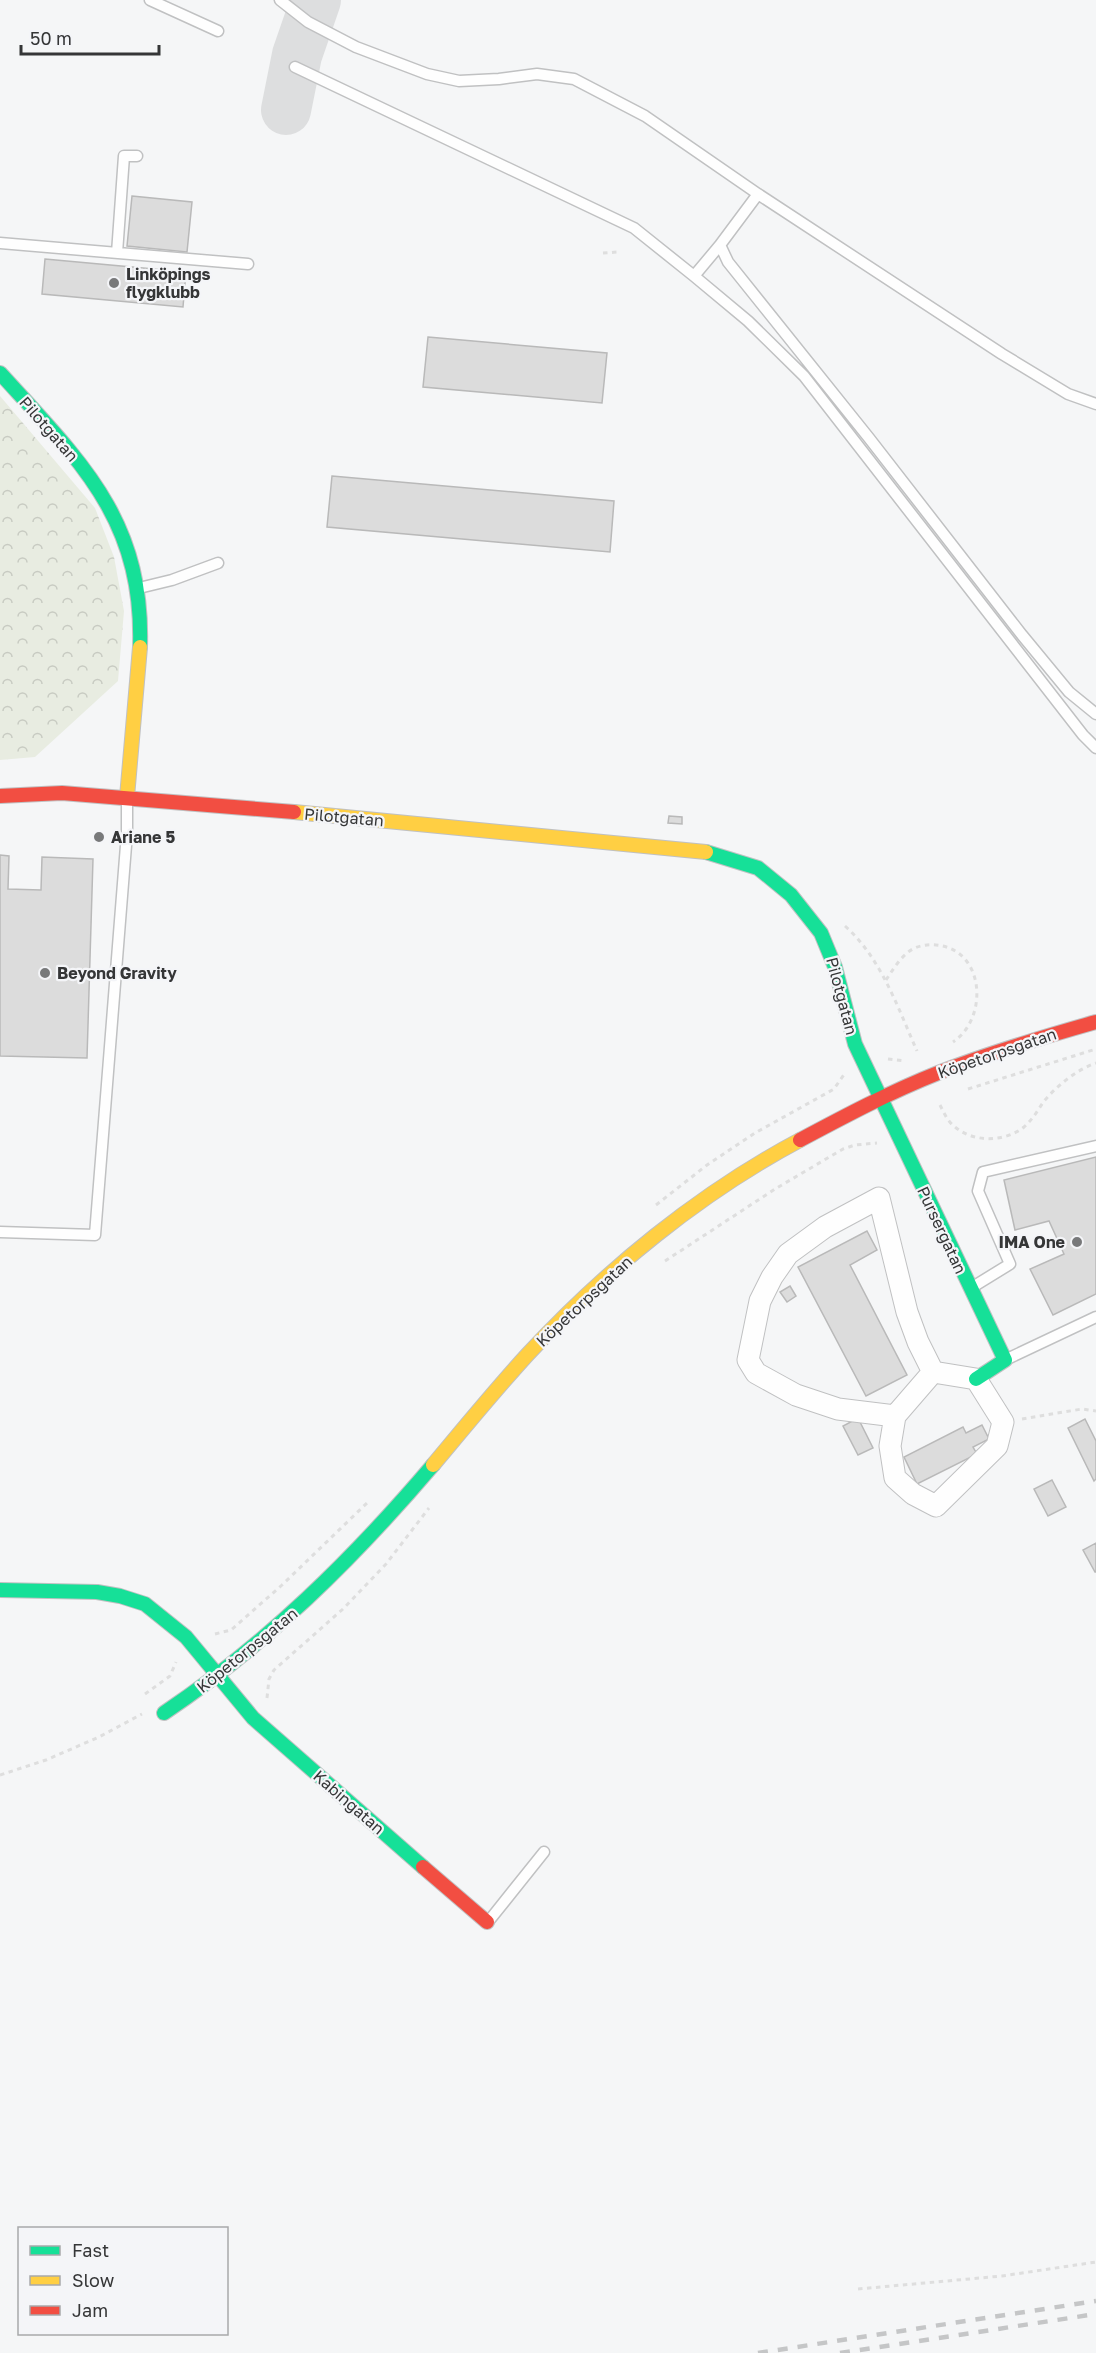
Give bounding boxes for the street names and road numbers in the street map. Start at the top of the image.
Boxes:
street label: Pilotgatan [15,392,83,466]
street label: Pilotgatan [303,804,385,830]
street label: Pilotgatan [822,955,862,1037]
street label: Köpetorpsgatan [935,1023,1059,1083]
street label: Pursergatan [913,1183,971,1277]
street label: Köpetorpsgatan [532,1251,636,1351]
street label: Köpetorpsgatan [193,1603,301,1697]
street label: Kabingatan [309,1766,389,1838]

